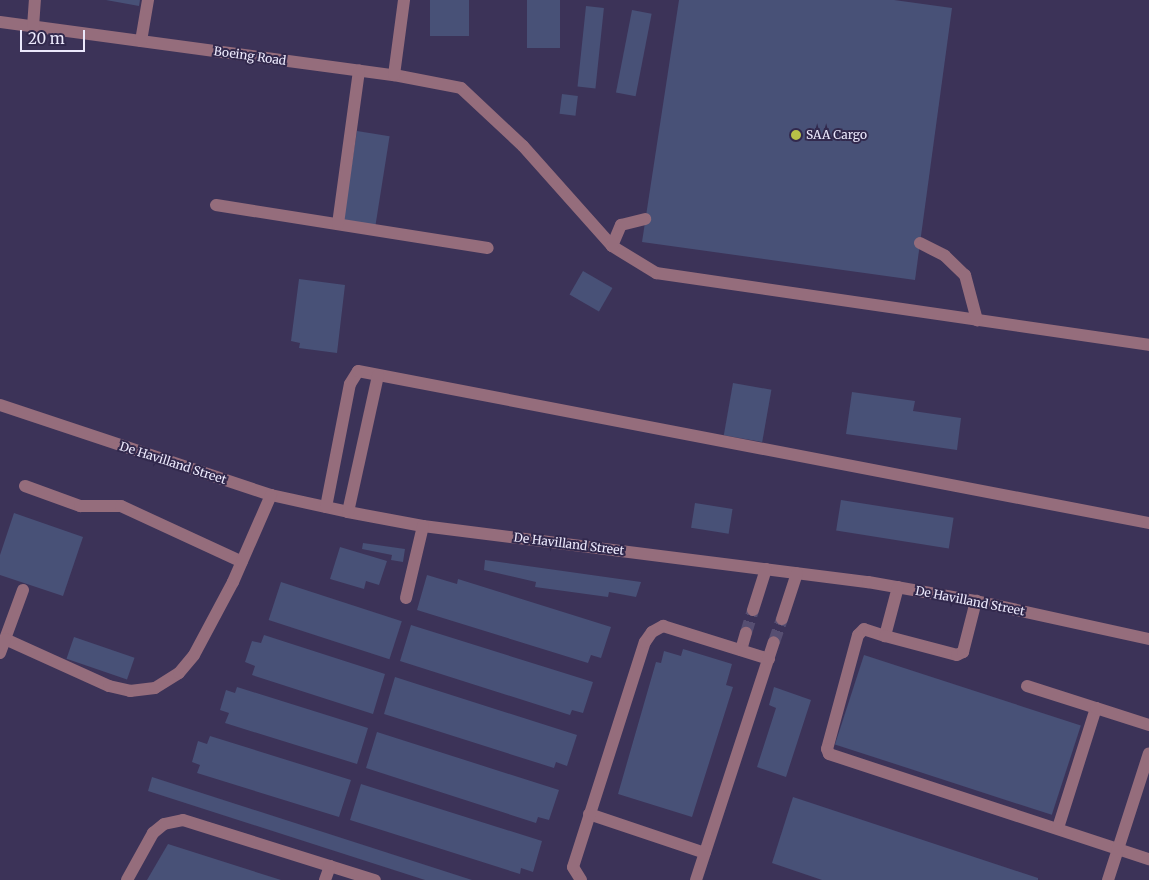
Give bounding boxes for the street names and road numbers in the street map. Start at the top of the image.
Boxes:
street label: Boeing Road [213,44,287,68]
street label: De Havilland Street [118,439,228,487]
street label: De Havilland Street [513,530,625,558]
street label: De Havilland Street [914,583,1026,619]

